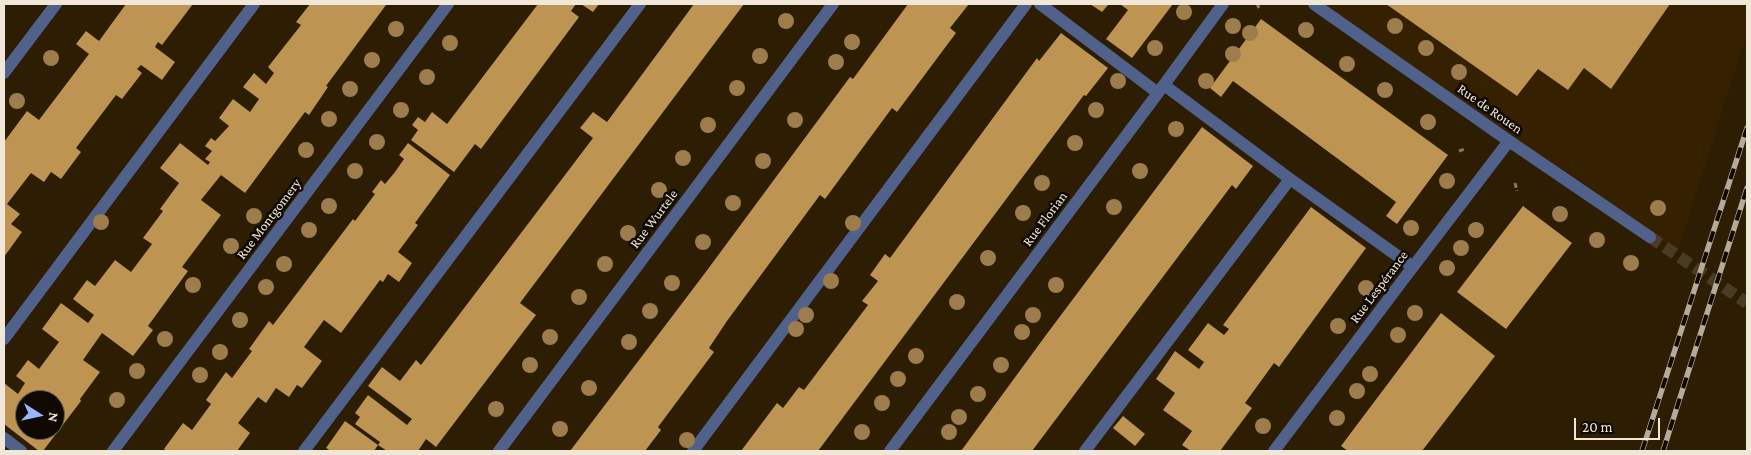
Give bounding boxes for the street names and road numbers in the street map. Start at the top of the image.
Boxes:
street label: Rue de Rouen [1454,80,1526,138]
street label: Rue Montgomery [233,175,305,263]
street label: Rue Wurtele [626,186,682,252]
street label: Rue Florian [1019,188,1071,250]
street label: Rue Lespérance [1346,247,1412,327]

